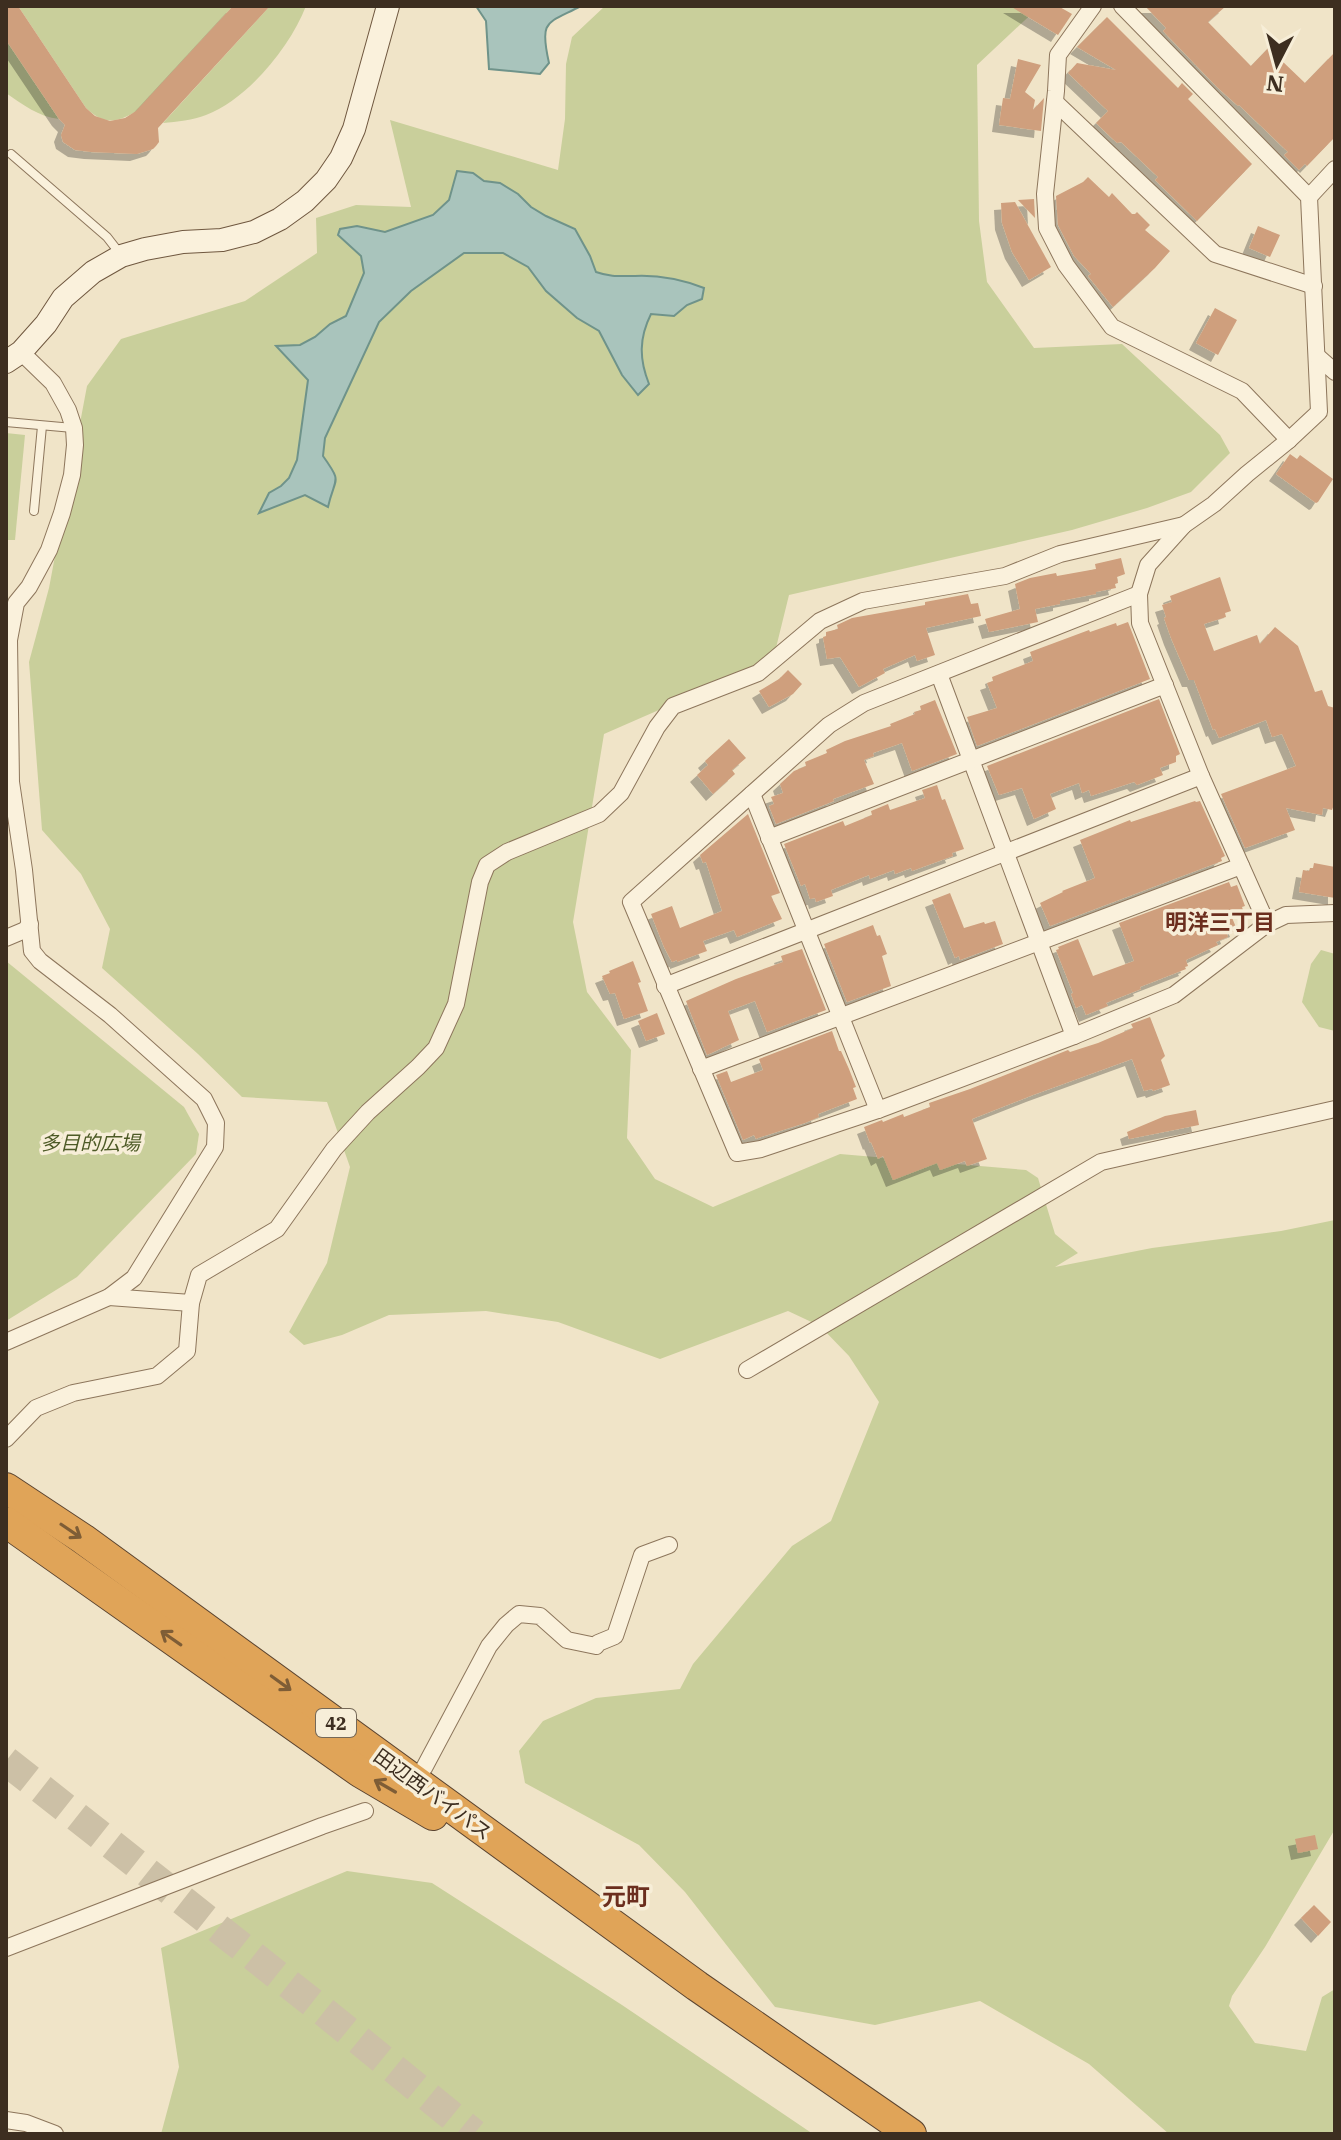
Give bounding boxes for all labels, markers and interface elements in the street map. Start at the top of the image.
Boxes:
north arrow [1237,24,1317,104]
text: N [1265,69,1285,100]
district label: 明洋三丁目 [1165,907,1275,936]
park label: 多目的広場 [40,1129,142,1156]
one-way arrow [59,1523,81,1539]
one-way arrow [161,1630,182,1647]
one-way arrow [270,1675,292,1692]
road number: 42 [316,1709,356,1737]
street label: 田辺西バイパス [369,1742,497,1846]
one-way arrow [374,1778,397,1794]
district label: 元町 [602,1880,650,1912]

